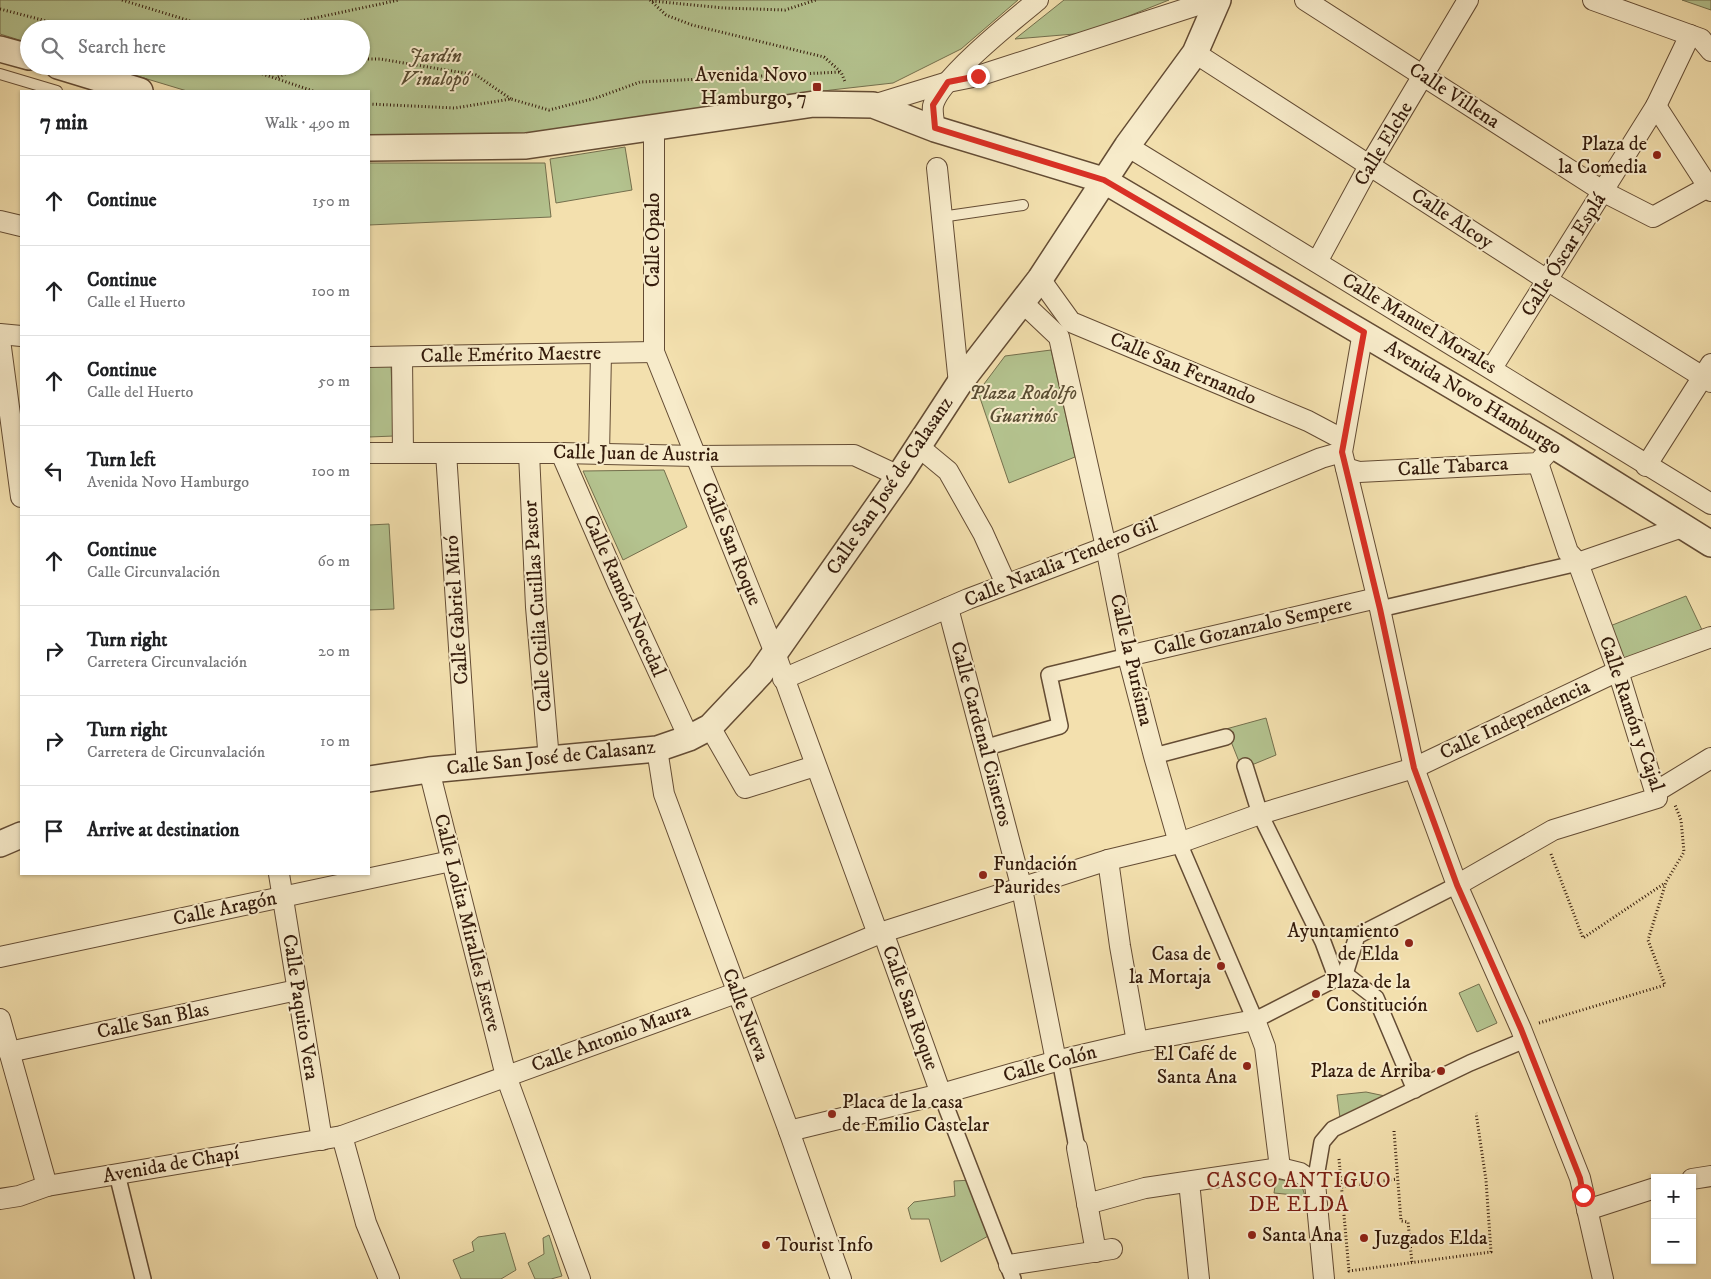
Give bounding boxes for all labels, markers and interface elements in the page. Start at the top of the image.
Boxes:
search box [20,20,370,75]
icon: search [38,34,66,62]
text: Search here [78,36,166,59]
park label: Jardín Vinalopó [401,44,472,92]
street label: Calle Villena [1404,57,1504,135]
place label: Avenida Novo Hamburgo, 7 [695,63,807,111]
route end [967,65,990,88]
marker: Avenida Novo Hamburgo, 7 [811,81,823,93]
street label: Calle Elche [1349,97,1419,191]
text: 7 min [40,110,88,136]
text: Walk · 490 m [265,113,350,133]
place label: Plaza de la Comedia [1558,132,1647,180]
marker: Plaza de la Comedia [1651,149,1663,161]
street label: Calle Alcoy [1406,183,1498,255]
icon: ahead [40,187,68,215]
street label: Calle Óscar Esplá [1515,188,1612,322]
text: Continue [87,189,157,212]
text: 150 m [312,191,350,211]
street label: Calle Opalo [641,193,666,287]
street label: Calle Manuel Morales [1337,268,1501,380]
text: Continue [87,269,157,292]
icon: ahead [40,277,68,305]
text: 100 m [312,281,350,301]
text: Calle el Huerto [87,292,185,312]
street label: Calle San Fernando [1106,327,1260,411]
street label: Avenida Novo Hamburgo [1380,335,1566,461]
street label: Calle Emérito Maestre [421,341,601,369]
text: Continue [87,359,157,382]
icon: ahead [40,367,68,395]
text: 50 m [318,371,350,391]
park label: Plaza Rodolfo Guarinós [969,381,1077,429]
text: Calle del Huerto [87,382,193,402]
street label: Calle San José de Calasanz [821,392,959,580]
street label: Calle Juan de Austria [553,440,720,468]
text: Turn left [87,449,156,472]
street label: Calle Tabarca [1397,452,1509,482]
icon: left [40,457,68,485]
text: 100 m [312,461,350,481]
text: Avenida Novo Hamburgo [87,472,249,492]
street label: Calle San Roque [695,479,767,609]
street label: Calle Otilia Cutillas Pastor [518,499,558,713]
street label: Calle Ramón Nocedal [577,511,671,681]
street label: Calle Natalia Tendero Gil [961,513,1161,613]
street label: Calle Gabriel Miró [439,534,475,686]
text: Continue [87,539,157,562]
icon: ahead [40,547,68,575]
text: 60 m [318,551,350,571]
text: Calle Circunvalación [87,562,220,582]
street label: Calle la Purísima [1104,592,1158,729]
street label: Calle Gozanzalo Sempere [1151,592,1355,662]
text: Turn right [87,629,167,652]
street label: Calle Ramón y Cajal [1593,633,1669,795]
icon: right [40,637,68,665]
street label: Calle Cardenal Cisneros [944,639,1018,830]
text: 20 m [318,641,350,661]
text: Carretera Circunvalación [87,652,247,672]
street label: Calle Independencia [1436,674,1595,766]
text: Turn right [87,719,167,742]
icon: right [40,727,68,755]
text: 10 m [320,731,350,751]
street label: Calle San José de Calasanz [445,735,657,781]
text: Carretera de Circunvalación [87,742,265,762]
street label: Calle Lolita Miralles Esteve [428,811,506,1035]
icon: arrive [40,817,68,845]
text: Arrive at destination [87,819,239,842]
place label: Fundación Paurides [993,852,1078,900]
marker: Fundación Paurides [977,869,989,881]
street label: Calle Aragón [171,886,279,932]
place label: Ayuntamiento de Elda [1287,919,1399,967]
street label: Calle Paquito Vera [276,932,324,1082]
marker: Ayuntamiento de Elda [1403,937,1415,949]
street label: Calle San Roque [876,942,944,1074]
place label: Casa de la Mortaja [1129,942,1212,990]
marker: Casa de la Mortaja [1215,960,1227,972]
street label: Calle Nueva [716,965,774,1065]
place label: Plaza de la Constitución [1326,970,1428,1018]
marker: Plaza de la Constitución [1310,988,1322,1000]
street label: Calle San Blas [95,997,212,1045]
street label: Calle Antonio Maura [528,997,694,1078]
street label: Calle Colón [1001,1039,1100,1088]
place label: El Café de Santa Ana [1154,1042,1237,1090]
place label: Plaza de Arriba [1310,1059,1431,1084]
marker: El Café de Santa Ana [1241,1060,1253,1072]
marker: Plaza de Arriba [1435,1065,1447,1077]
place label: Placa de la casa de Emilio Castelar [842,1090,990,1138]
marker: Placa de la casa de Emilio Castelar [826,1108,838,1120]
street label: Avenida de Chapí [101,1141,242,1189]
district label: CASCO ANTIGUO DE ELDA [1206,1168,1392,1218]
map controls [1651,1174,1696,1264]
button: + [1651,1174,1696,1219]
route start [1572,1184,1595,1207]
button: − [1651,1219,1696,1264]
place label: Santa Ana [1262,1223,1343,1248]
place label: Juzgados Elda [1372,1226,1488,1251]
marker: Santa Ana [1246,1229,1258,1241]
marker: Juzgados Elda [1358,1232,1370,1244]
place label: Tourist Info [776,1233,873,1258]
marker: Tourist Info [760,1239,772,1251]

